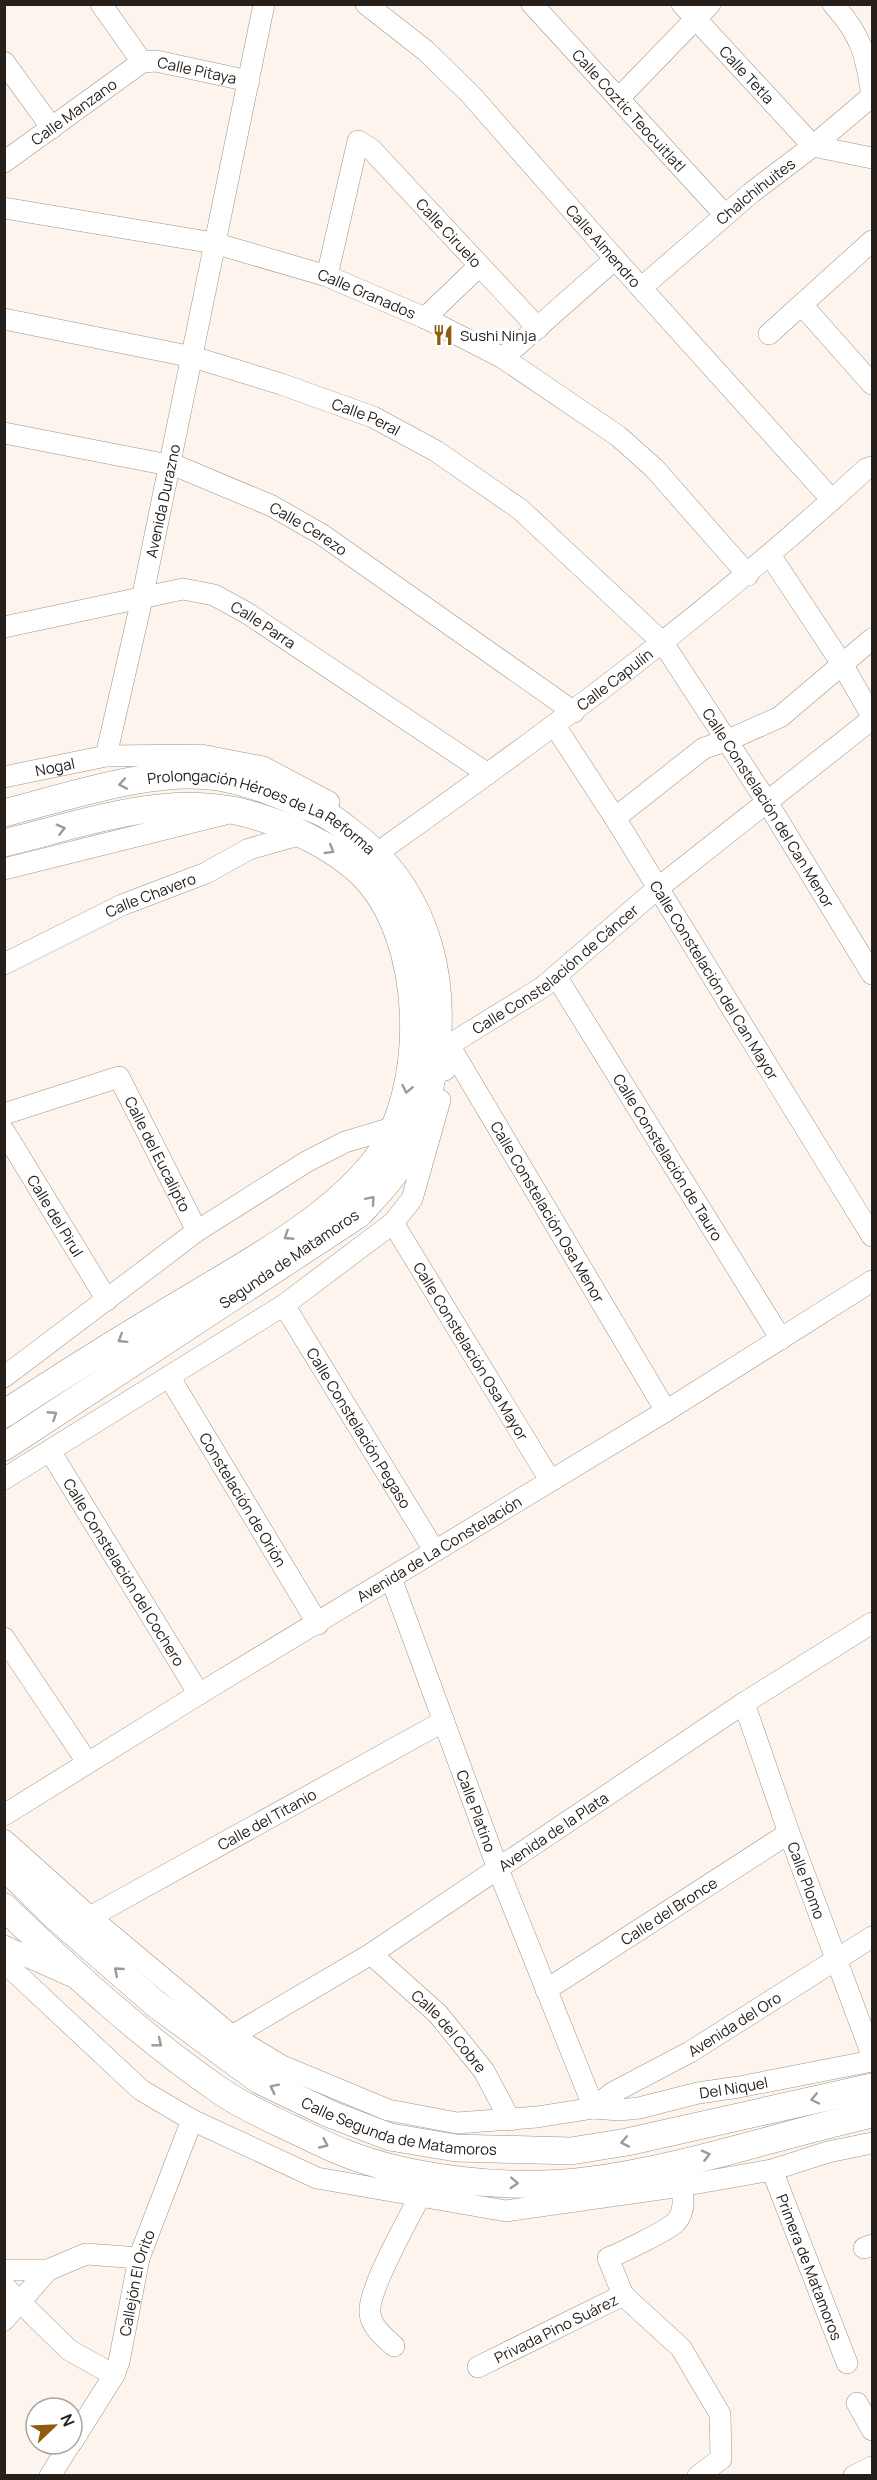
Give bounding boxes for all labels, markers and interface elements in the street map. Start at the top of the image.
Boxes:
street label: Calle Tetla [715,41,779,108]
street label: Calle Coztic Teocuitlatl [568,44,691,176]
street label: Calle Pitaya [156,51,239,89]
street label: Calle Manzano [26,73,121,150]
street label: Chalchihuites [711,153,799,229]
street label: Calle Ciruelo [411,193,487,272]
street label: Calle Almendro [561,200,646,292]
street label: Calle Granados [315,263,419,323]
restaurant icon: Sushi Ninja [431,323,455,347]
place label: Sushi Ninja [460,325,536,346]
street label: Calle Peral [329,393,404,440]
street label: Avenida Durazno [141,442,185,560]
street label: Calle Cerezo [266,496,352,560]
street label: Calle Parra [227,596,300,653]
street label: Calle Capulín [572,643,657,715]
street label: Calle Constelación del Can Menor [698,704,840,912]
street label: Nogal [33,752,77,781]
street label: Prolongación Héroes de La Reforma [146,764,380,859]
one-way arrow [119,777,129,790]
one-way arrow [56,824,66,837]
one-way arrow [324,843,334,854]
street label: Calle Chavero [101,867,199,922]
street label: Calle Constelación del Can Mayor [645,876,784,1084]
street label: Calle Constelación de Cáncer [468,899,643,1039]
street label: Calle Constelación de Tauro [608,1069,728,1245]
one-way arrow [401,1084,414,1094]
street label: Calle del Eucalipto [120,1093,196,1215]
street label: Calle Constelación Osa Menor [486,1117,610,1307]
street label: Calle del Pirul [22,1171,89,1261]
one-way arrow [364,1196,375,1207]
street label: Segunda de Matamoros [215,1204,363,1314]
one-way arrow [284,1229,295,1240]
street label: Calle Constelación Osa Mayor [409,1258,534,1445]
one-way arrow [118,1331,128,1343]
street label: Calle Constelación Pegaso [302,1344,416,1512]
one-way arrow [47,1411,58,1422]
street label: Constelación de Orión [195,1429,292,1571]
street label: Calle Constelación del Cochero [59,1474,190,1670]
street label: Avenida de La Constelación [353,1491,525,1607]
street label: Calle Platino [452,1767,501,1855]
street label: Calle del Titanio [213,1783,320,1855]
street label: Avenida de la Plata [494,1787,612,1876]
street label: Calle Plomo [783,1839,831,1922]
street label: Calle del Bronce [616,1872,721,1950]
one-way arrow [114,1967,125,1978]
street label: Calle del Cobre [407,1985,492,2077]
street label: Avenida del Oro [684,1987,785,2061]
one-way arrow [151,2036,162,2047]
street label: Del Niquel [698,2071,770,2103]
one-way arrow [269,2083,280,2095]
street label: Calle Segunda de Matamoros [298,2091,497,2160]
one-way arrow [811,2092,821,2105]
one-way arrow [620,2135,630,2148]
one-way arrow [318,2136,329,2148]
one-way arrow [701,2150,711,2163]
one-way arrow [509,2176,518,2189]
street label: Primera de Matamoros [772,2191,848,2343]
street label: Callejón El Orito [114,2227,159,2338]
street label: Privada Pino Suárez [491,2289,621,2368]
north arrow [24,2396,84,2456]
text: N [55,2411,80,2430]

